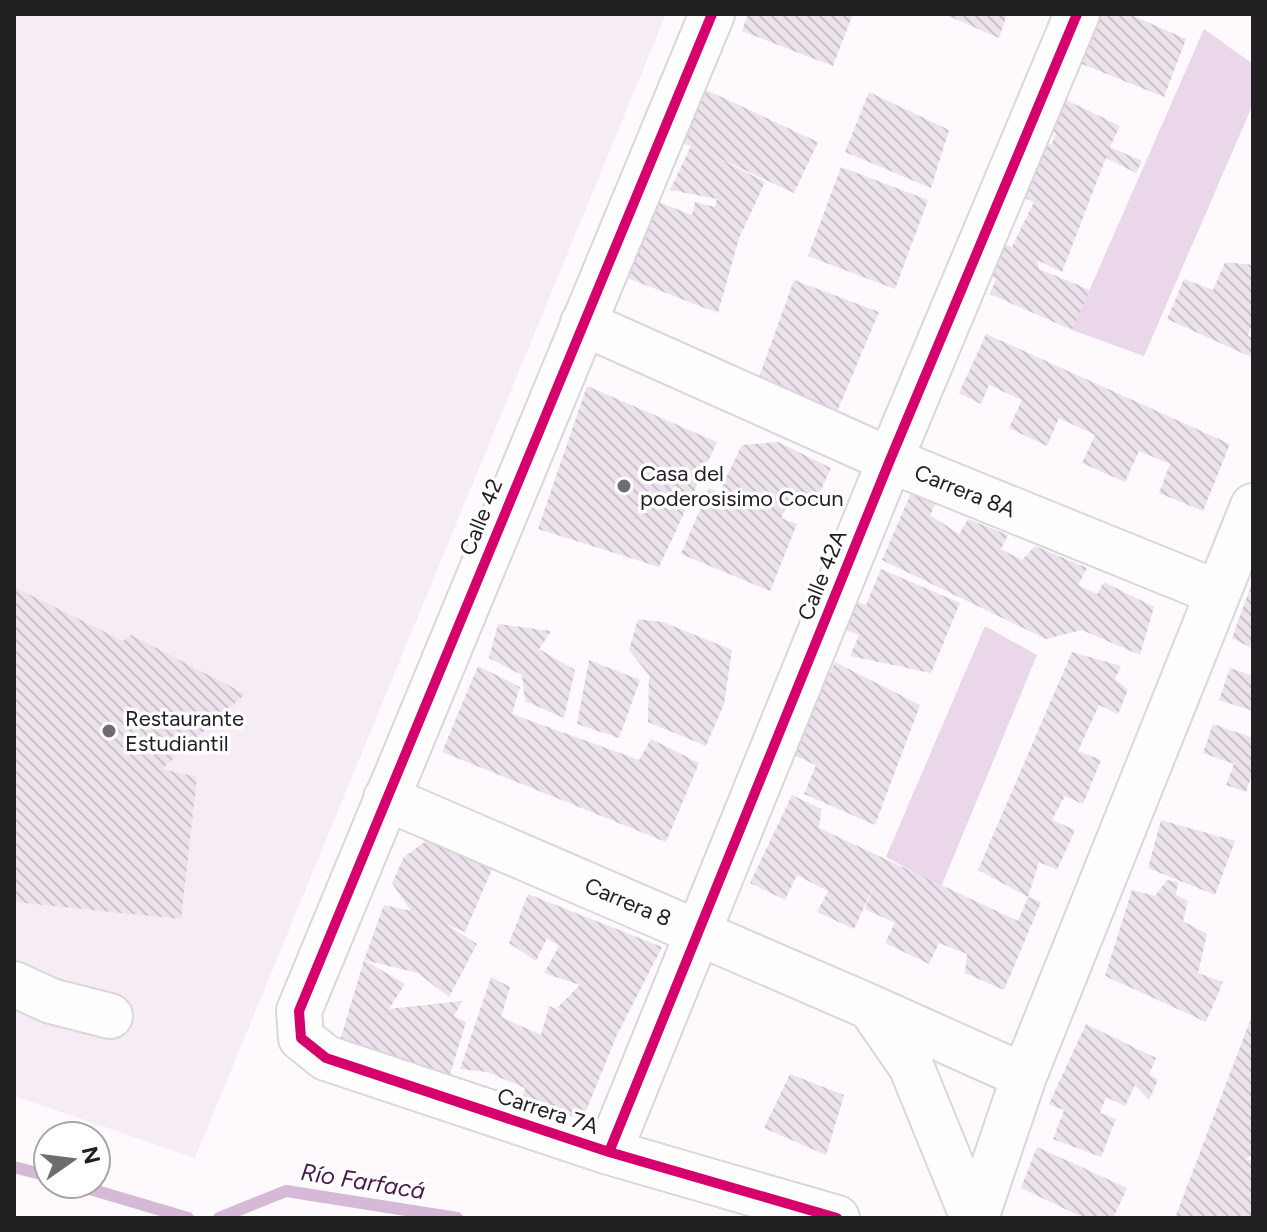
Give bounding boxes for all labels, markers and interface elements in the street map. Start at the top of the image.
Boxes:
street label: Carrera 8A [911,459,1020,523]
place label: Casa del poderosisimo Cocun [640,460,844,512]
street label: Calle 42 [453,475,509,559]
marker: Casa del poderosisimo Cocun [615,477,633,495]
street label: Calle 42A [792,526,852,624]
place label: Restaurante Estudiantil [125,705,244,757]
marker: Restaurante Estudiantil [100,722,118,740]
street label: Carrera 8 [581,872,675,932]
street label: Carrera 7A [494,1082,602,1140]
north arrow [32,1120,112,1200]
text: N [76,1144,106,1167]
water label: Río Farfacá [299,1157,427,1205]

